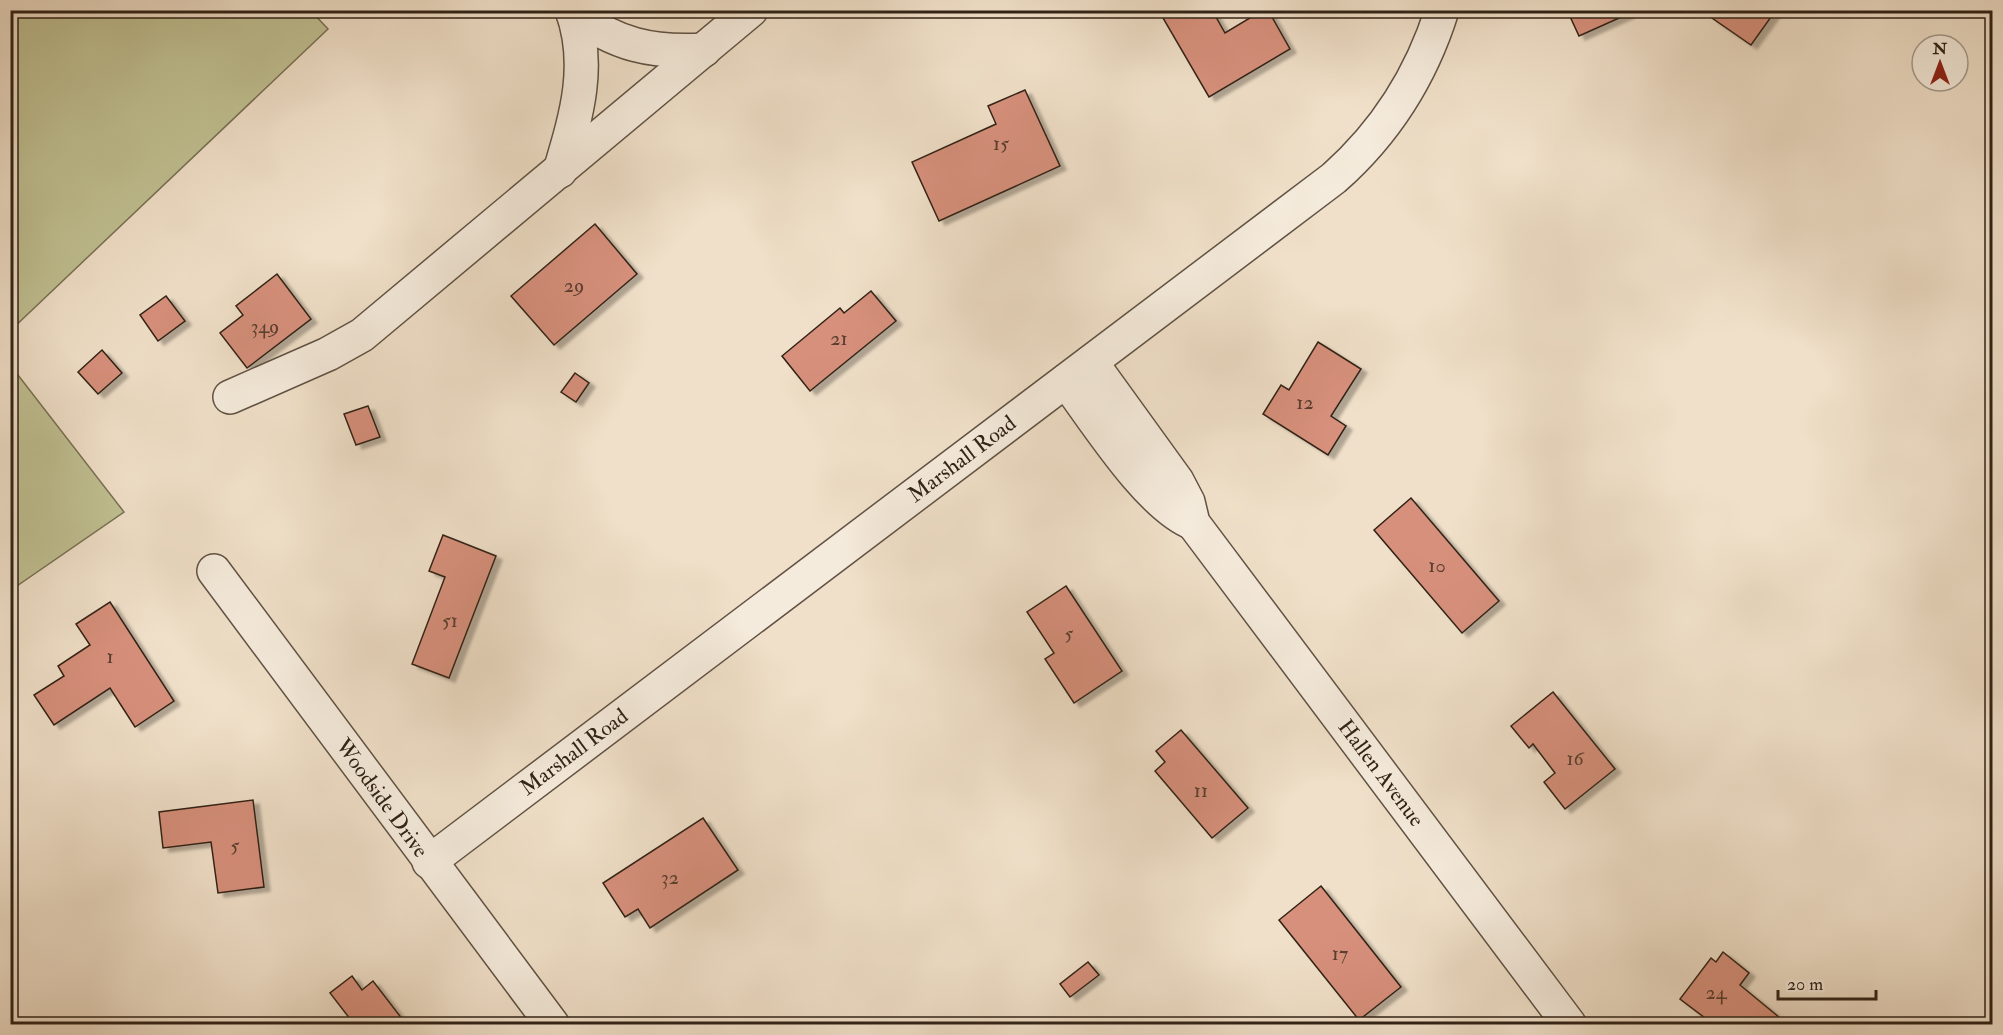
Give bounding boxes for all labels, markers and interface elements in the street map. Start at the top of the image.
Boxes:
north arrow [1910,33,1970,93]
text: N [1932,39,1948,59]
house number: 15 [993,131,1009,156]
house number: 29 [564,273,584,298]
house number: 349 [251,314,279,339]
house number: 21 [830,326,848,351]
house number: 12 [1296,390,1314,415]
street label: Marshall Road [902,409,1022,509]
house number: 10 [1428,553,1446,578]
house number: 51 [442,608,458,633]
house number: 5 [1065,621,1074,646]
house number: 1 [106,644,114,669]
street label: Marshall Road [514,702,634,802]
street label: Hallen Avenue [1332,714,1430,832]
street label: Woodside Drive [329,732,435,863]
house number: 16 [1566,746,1584,771]
house number: 11 [1194,778,1208,803]
house number: 5 [231,833,240,858]
house number: 32 [661,865,679,890]
house number: 17 [1332,941,1348,966]
scale bar [1778,963,1876,1001]
text: 20 m [1787,973,1823,996]
house number: 24 [1706,980,1728,1005]

